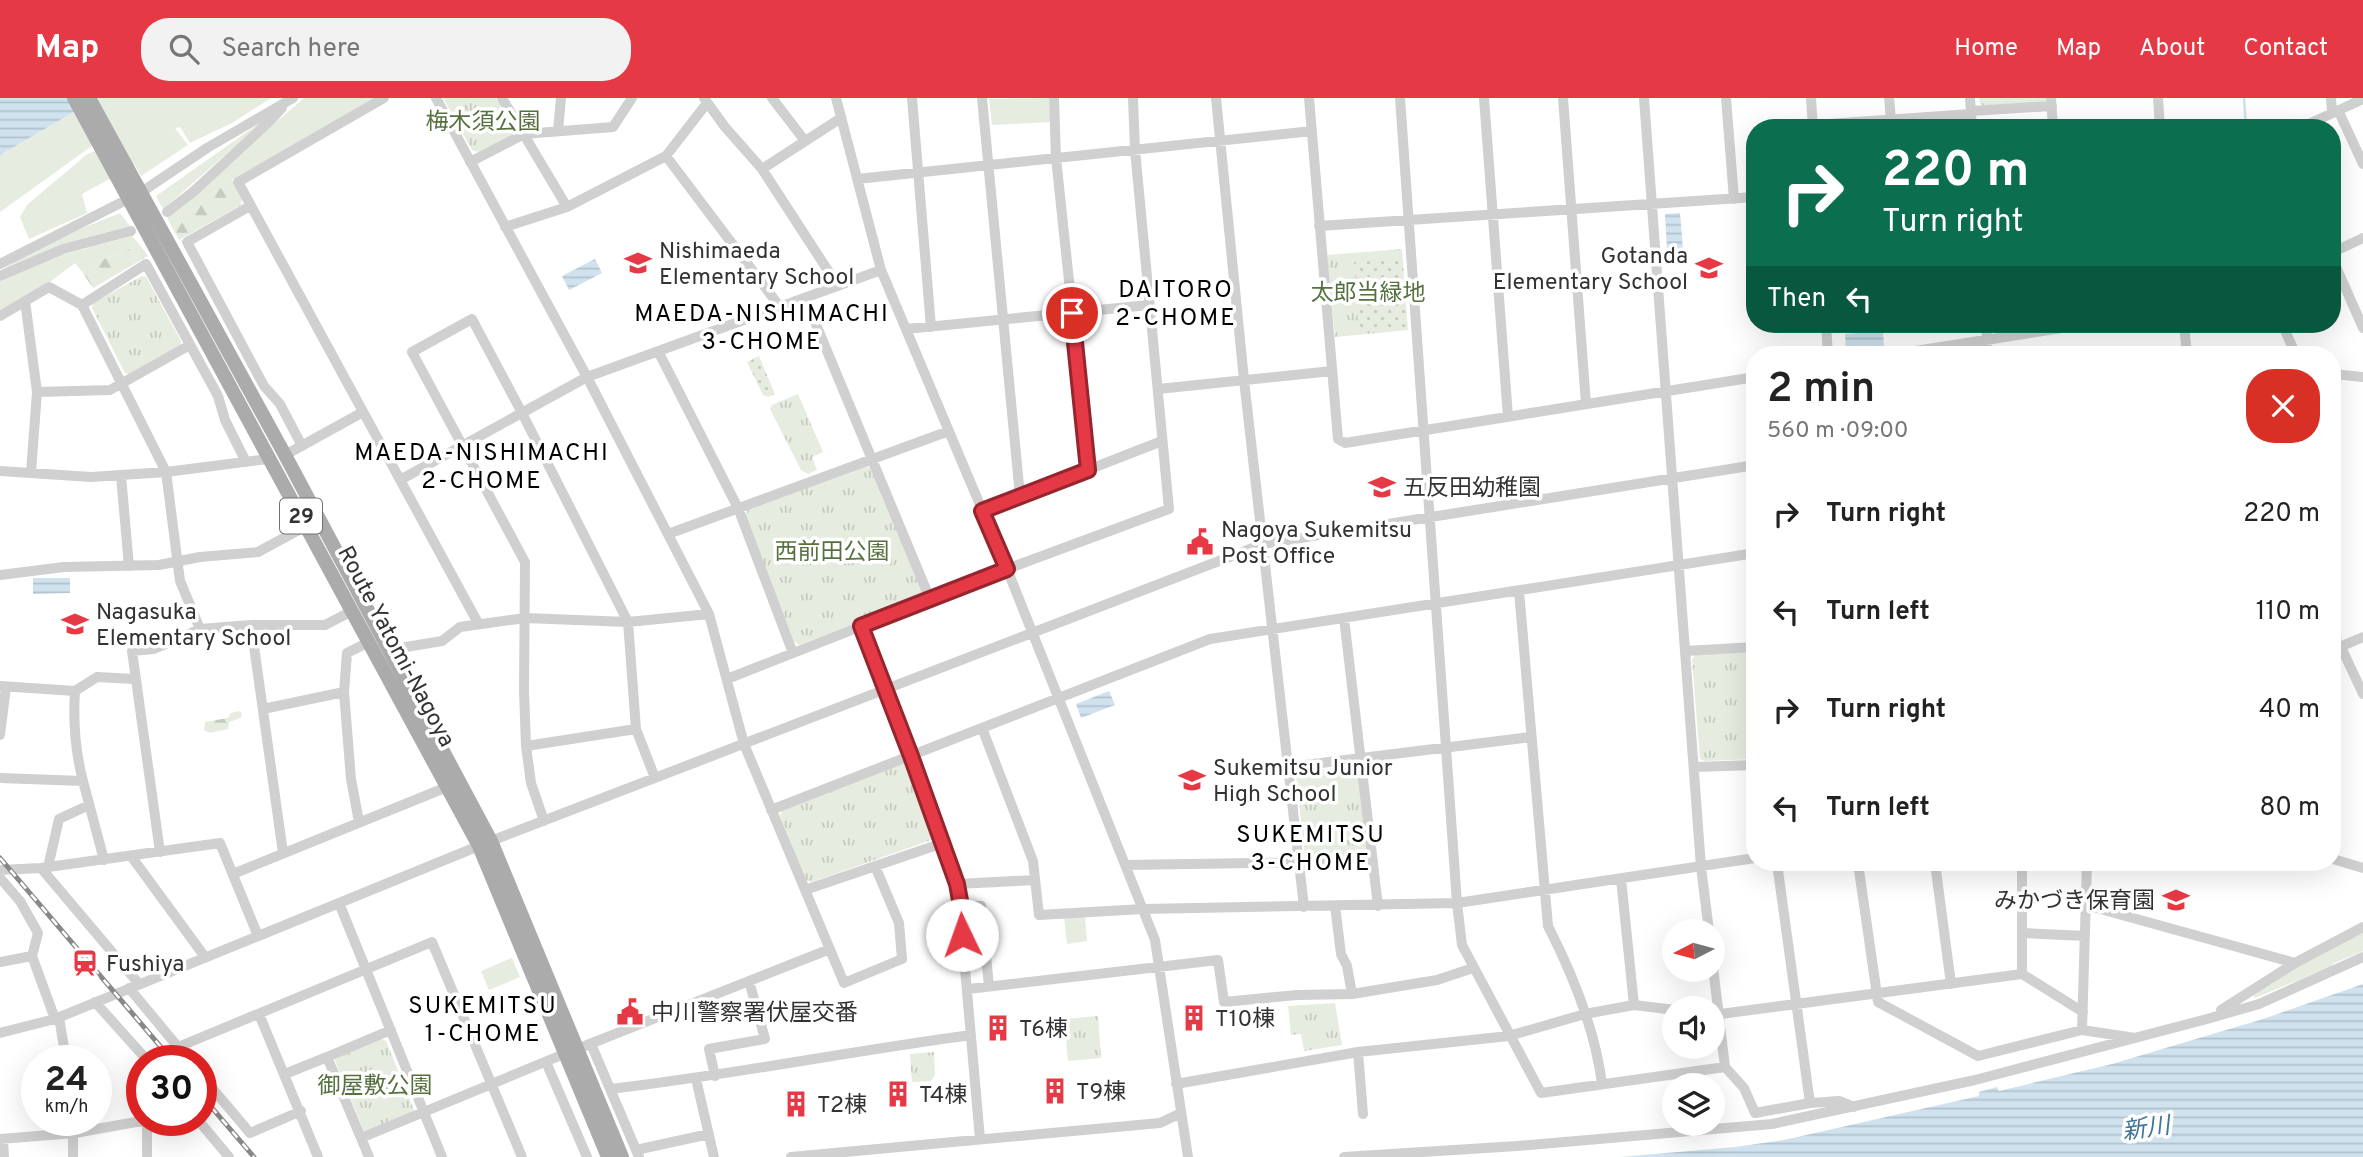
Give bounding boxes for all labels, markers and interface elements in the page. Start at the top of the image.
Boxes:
search box [141,18,631,81]
text: Map [35,28,99,70]
icon: search [165,30,203,68]
text: Search here [221,33,360,66]
text: Home [1954,34,2018,64]
text: Map [2056,34,2101,64]
text: About [2139,34,2205,64]
text: Contact [2243,34,2328,64]
park label: 梅木須公園 [426,109,541,138]
text: 220 m [1882,142,2029,204]
icon: right [1767,147,1858,238]
text: Turn right [1882,203,2024,243]
place label: Nishimaeda Elementary School [659,238,854,293]
place label: Gotanda Elementary School [1493,243,1688,298]
school or university icon: Nishimaeda Elementary School [623,248,653,278]
school or university icon: Gotanda Elementary School [1694,253,1724,283]
district label: DAITORO 2-CHOME [1115,276,1237,334]
park label: 太郎当緑地 [1311,280,1426,309]
icon: left [1840,280,1878,318]
pin [1042,283,1102,343]
text: Then [1767,283,1826,316]
icon: arrive [1053,294,1091,332]
district label: MAEDA-NISHIMACHI 3-CHOME [634,300,890,358]
text: 2 min [1767,364,1875,417]
button: close [2246,369,2320,443]
text: 560 m · 09:00 [1767,417,1909,446]
district label: MAEDA-NISHIMACHI 2-CHOME [354,439,610,497]
school or university icon: 五反田幼稚園 [1367,472,1397,502]
place label: 五反田幼稚園 [1403,475,1541,504]
icon: right [1767,495,1805,533]
road number: 29 [280,498,322,534]
text: Turn right [1826,498,1946,531]
text: 220 m [2243,498,2320,531]
place label: Nagoya Sukemitsu Post Office [1221,517,1412,572]
public building icon: Nagoya Sukemitsu Post Office [1185,527,1215,557]
park label: 西前田公園 [775,539,890,568]
street label: Route Yatomi-Nagoya [330,542,460,753]
icon: left [1767,593,1805,631]
text: Turn left [1826,596,1930,629]
text: 110 m [2256,596,2320,629]
place label: Nagasuka Elementary School [96,599,291,654]
school or university icon: Nagasuka Elementary School [60,609,90,639]
icon: right [1767,691,1805,729]
text: Turn right [1826,694,1946,727]
text: 40 m [2259,694,2320,727]
place label: Sukemitsu Junior High School [1213,755,1393,810]
school or university icon: Sukemitsu Junior High School [1177,765,1207,795]
icon: left [1767,789,1805,827]
text: Turn left [1826,792,1930,825]
text: 80 m [2260,792,2320,825]
district label: SUKEMITSU 3-CHOME [1236,821,1386,879]
school or university icon: みかづき保育園 [2161,885,2191,915]
place label: みかづき保育園 [1994,888,2155,917]
position arrow [925,898,999,972]
north arrow [1662,919,1726,982]
map controls [1662,919,1725,1136]
station icon: Fushiya [70,948,100,978]
place label: Fushiya [106,951,184,980]
district label: SUKEMITSU 1-CHOME [408,992,558,1050]
button: sound [1662,996,1725,1059]
public building icon: 中川警察署伏屋交番 [615,997,645,1027]
place label: 中川警察署伏屋交番 [651,1000,858,1029]
building icon: T10棟 [1179,1003,1209,1033]
place label: T10棟 [1215,1006,1275,1035]
building icon: T6棟 [983,1013,1013,1043]
place label: T6棟 [1019,1016,1068,1045]
speed limit sign: 30 [126,1045,217,1136]
text: 24 [45,1059,88,1103]
park label: 御屋敷公園 [318,1073,433,1102]
button: layers [1662,1073,1725,1136]
building icon: T9棟 [1040,1076,1070,1106]
building icon: T4棟 [883,1079,913,1109]
place label: T9棟 [1076,1079,1126,1108]
place label: T4棟 [919,1082,967,1111]
building icon: T2棟 [781,1089,811,1119]
place label: T2棟 [817,1092,867,1121]
text: km/h [45,1096,88,1119]
water label: 新川 [2120,1111,2175,1148]

